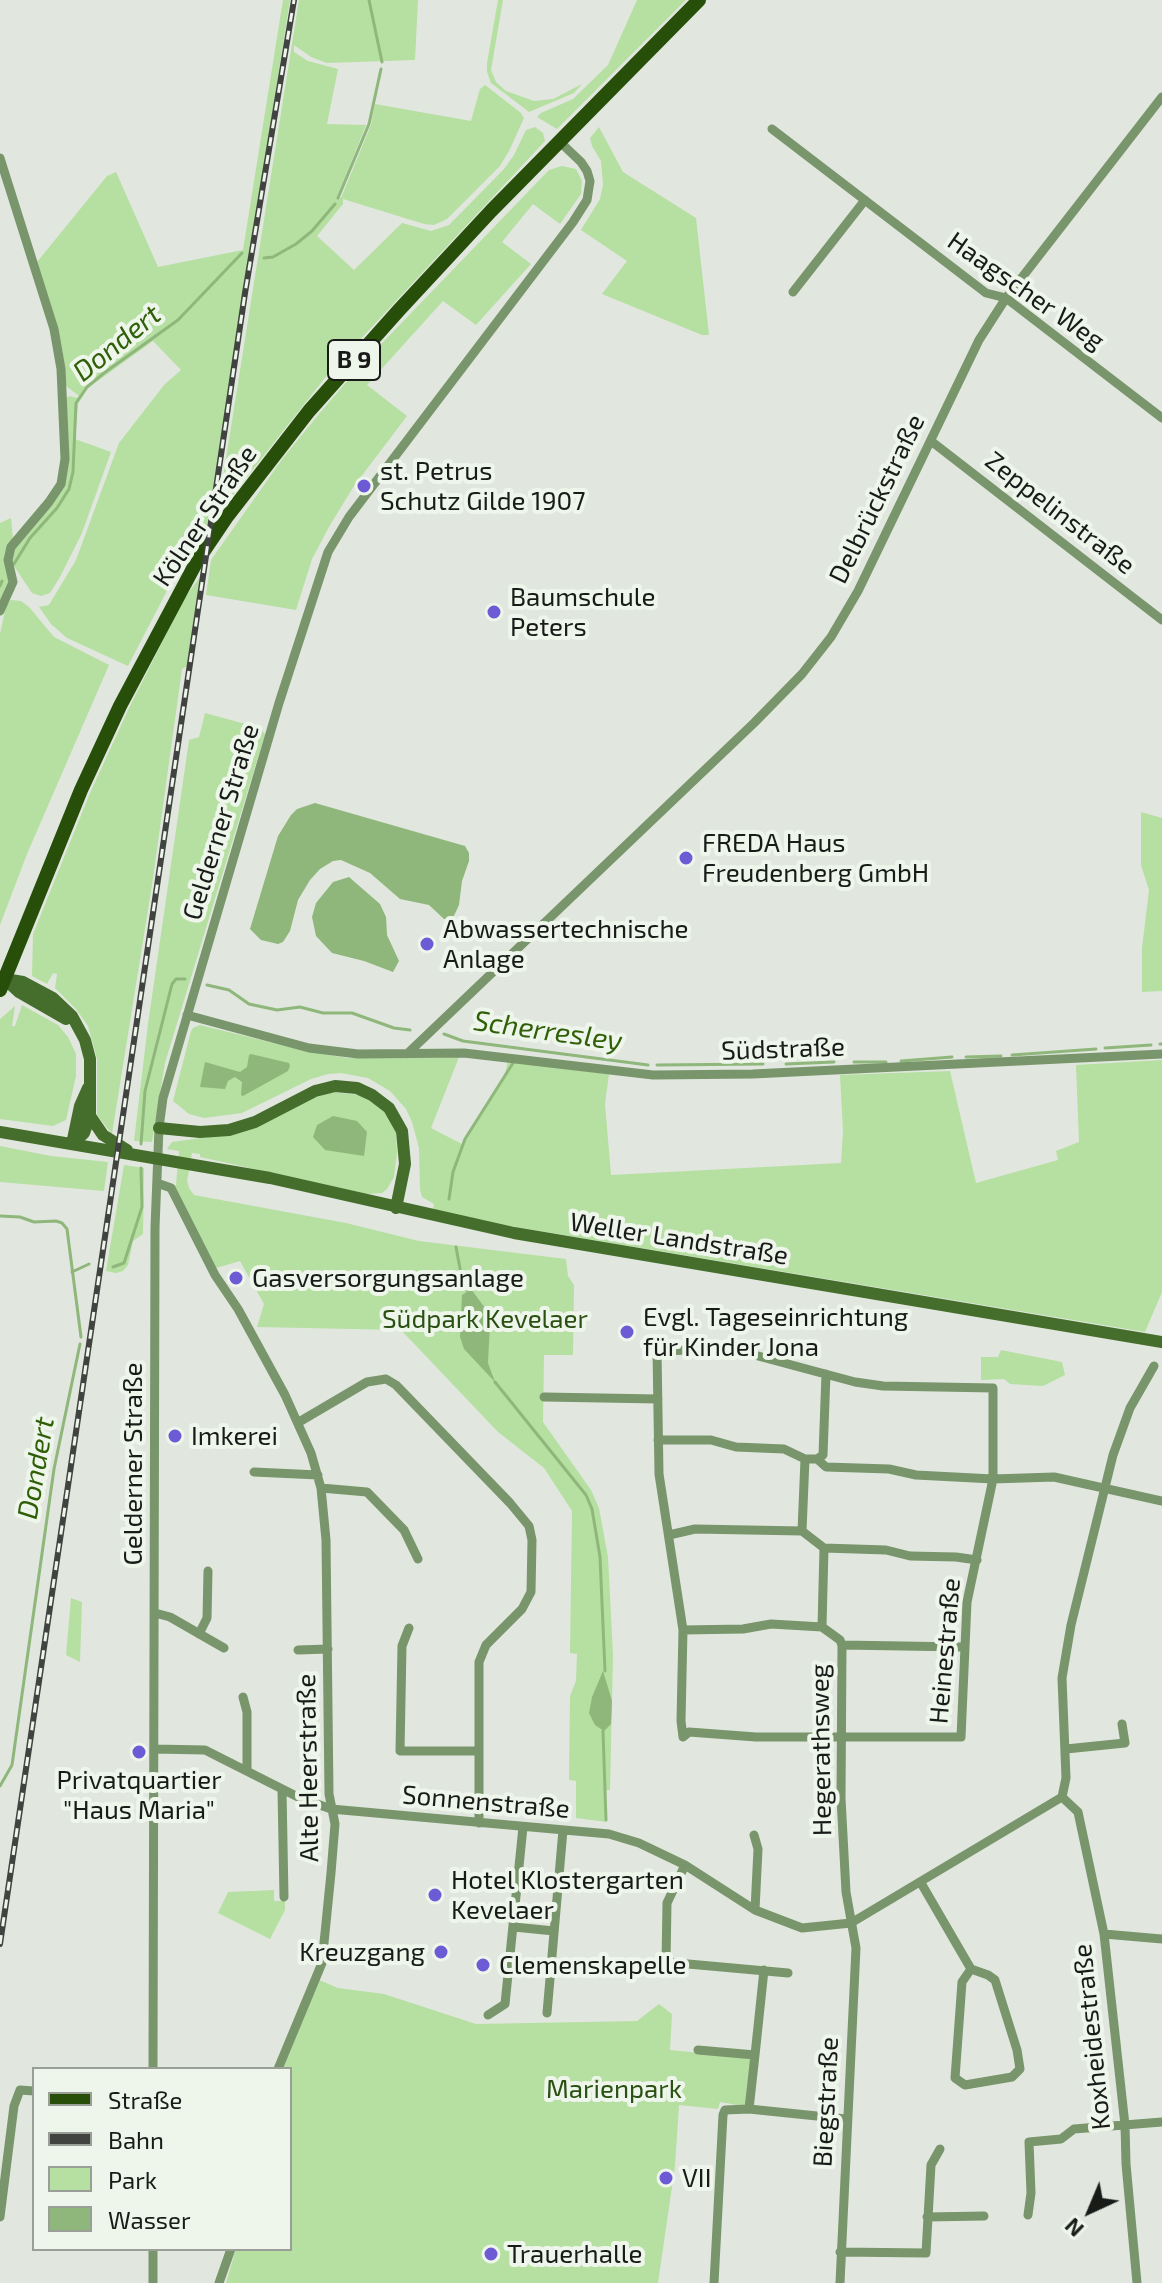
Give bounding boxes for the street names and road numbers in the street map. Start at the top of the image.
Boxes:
street label: Haagscher Weg [942,225,1110,357]
road number: B 9 [328,340,380,380]
street label: Delbrückstraße [823,409,931,589]
street label: Kölner Straße [146,440,264,592]
street label: Zeppelinstraße [979,445,1141,581]
street label: Gelderner Straße [176,720,266,924]
street label: Südstraße [721,1031,845,1067]
street label: Weller Landstraße [568,1206,790,1272]
street label: Gelderner Straße [117,1362,149,1566]
street label: Heinestraße [923,1577,967,1725]
street label: Hegerathsweg [804,1664,838,1836]
street label: Alte Heerstraße [291,1674,325,1862]
street label: Sonnenstraße [401,1779,571,1825]
street label: Koxheidestraße [1067,1942,1117,2132]
street label: Biegstraße [807,2036,845,2168]

